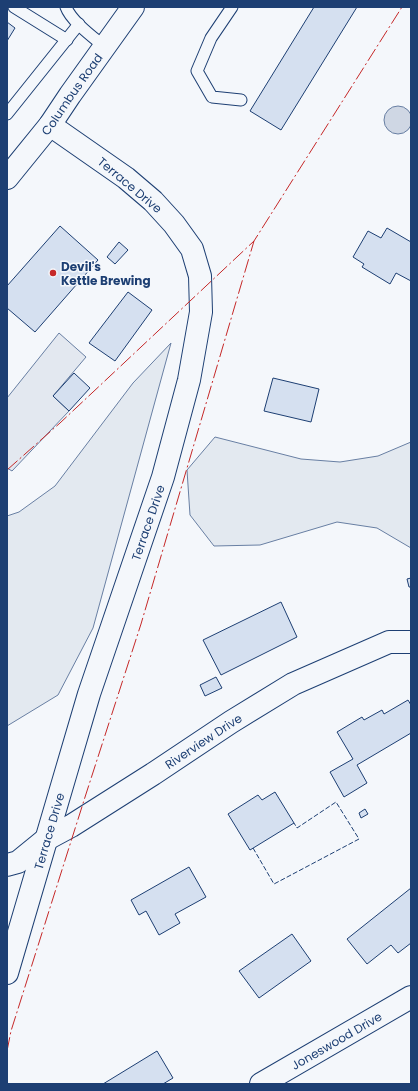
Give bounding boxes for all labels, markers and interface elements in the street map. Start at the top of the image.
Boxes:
street label: Columbus Road [37,49,106,139]
street label: Terrace Drive [94,153,166,217]
place label: Devil's Kettle Brewing [61,258,151,289]
marker: Devil's Kettle Brewing [48,268,58,278]
street label: Terrace Drive [127,482,168,563]
street label: Riverview Drive [161,709,245,772]
street label: Terrace Drive [29,791,68,871]
street label: Joneswood Drive [288,1007,385,1073]

